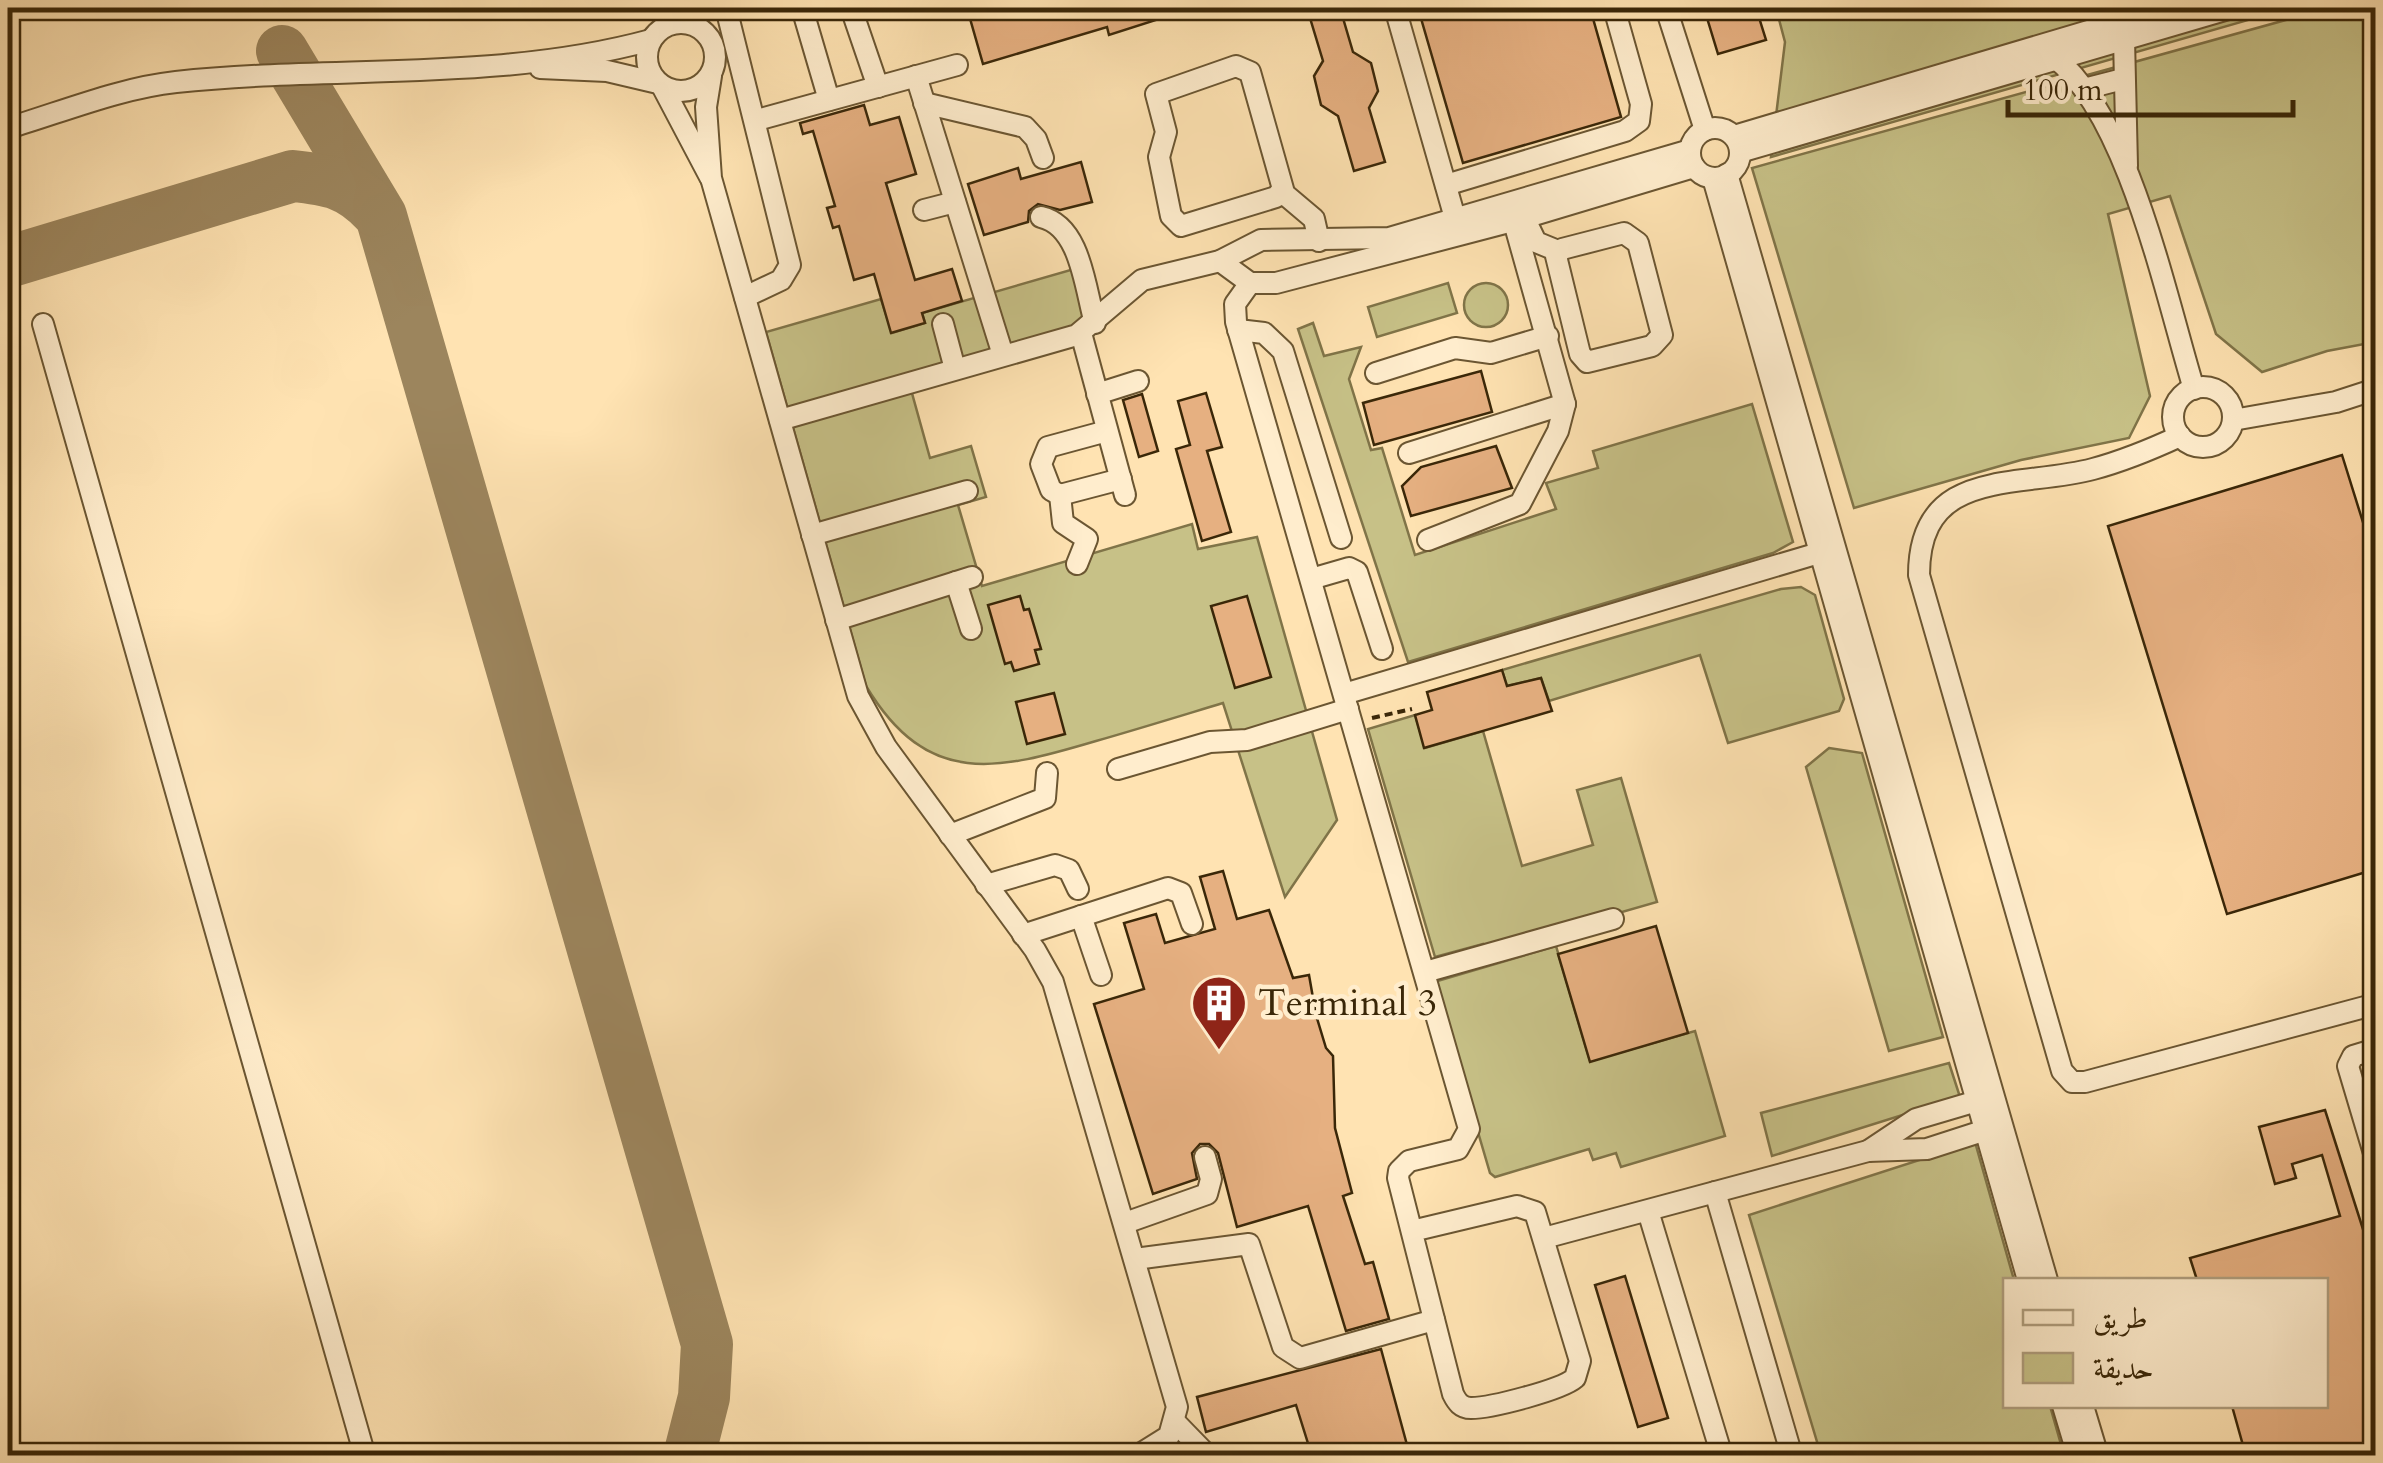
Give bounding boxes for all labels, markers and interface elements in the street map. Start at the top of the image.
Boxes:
scale bar [2008,55,2293,117]
text: 100 m [2023,70,2103,111]
building icon: Terminal 3 [1189,973,1249,1052]
place label: Terminal 3 [1258,977,1437,1029]
legend [2003,1278,2328,1408]
text: طريق [2093,1298,2148,1339]
text: حديقة [2093,1348,2154,1389]

